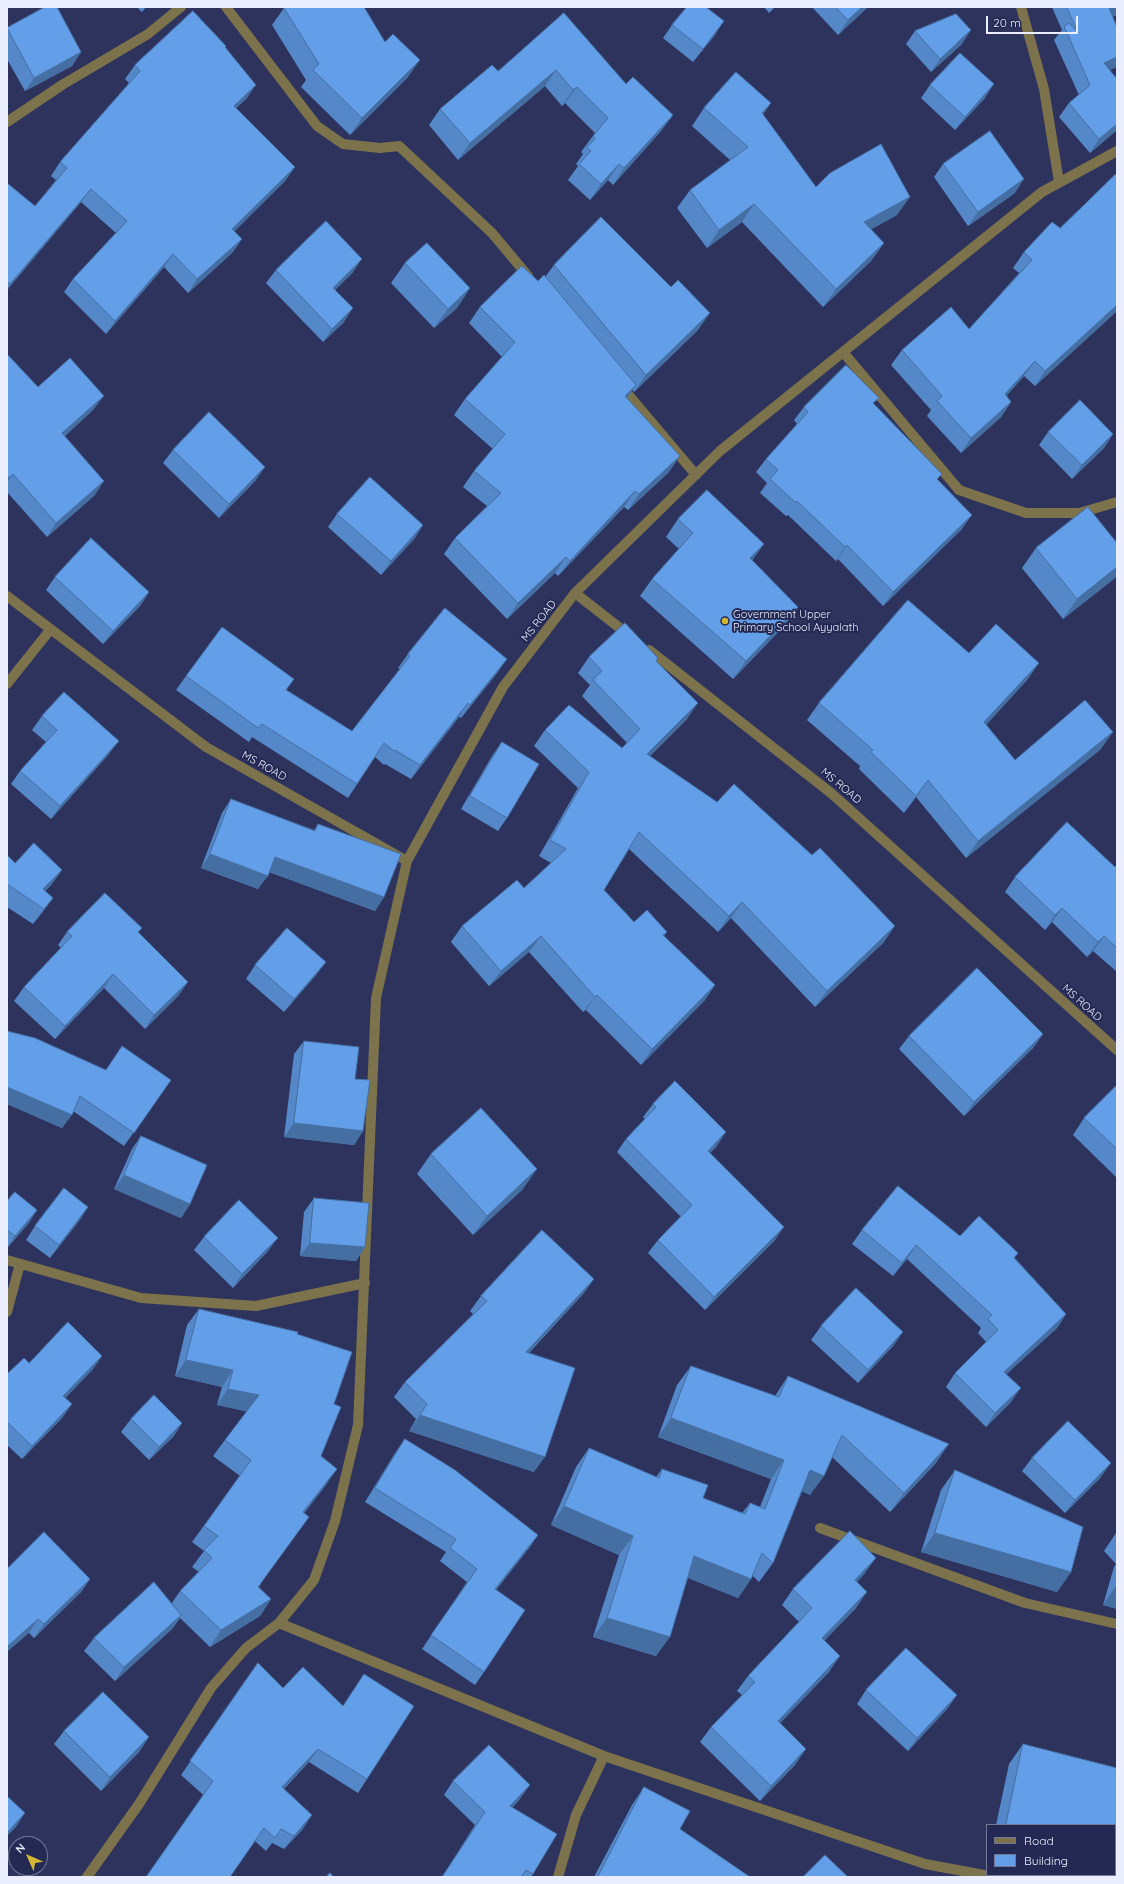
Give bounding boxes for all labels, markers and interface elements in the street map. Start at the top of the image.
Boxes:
scale bar [988,8,1080,34]
text: 20 m [993,15,1021,30]
street label: MS ROAD [519,598,559,644]
place label: Government Upper Primary School Ayyalath [733,608,858,634]
marker: Government Upper Primary School Ayyalath [720,616,730,626]
street label: MS ROAD [239,748,289,784]
street label: MS ROAD [818,765,864,807]
street label: MS ROAD [1059,982,1105,1024]
legend [986,1824,1116,1876]
text: Road [1024,1833,1054,1848]
north arrow [8,1836,48,1876]
text: N [12,1840,28,1856]
text: Building [1024,1853,1068,1868]

